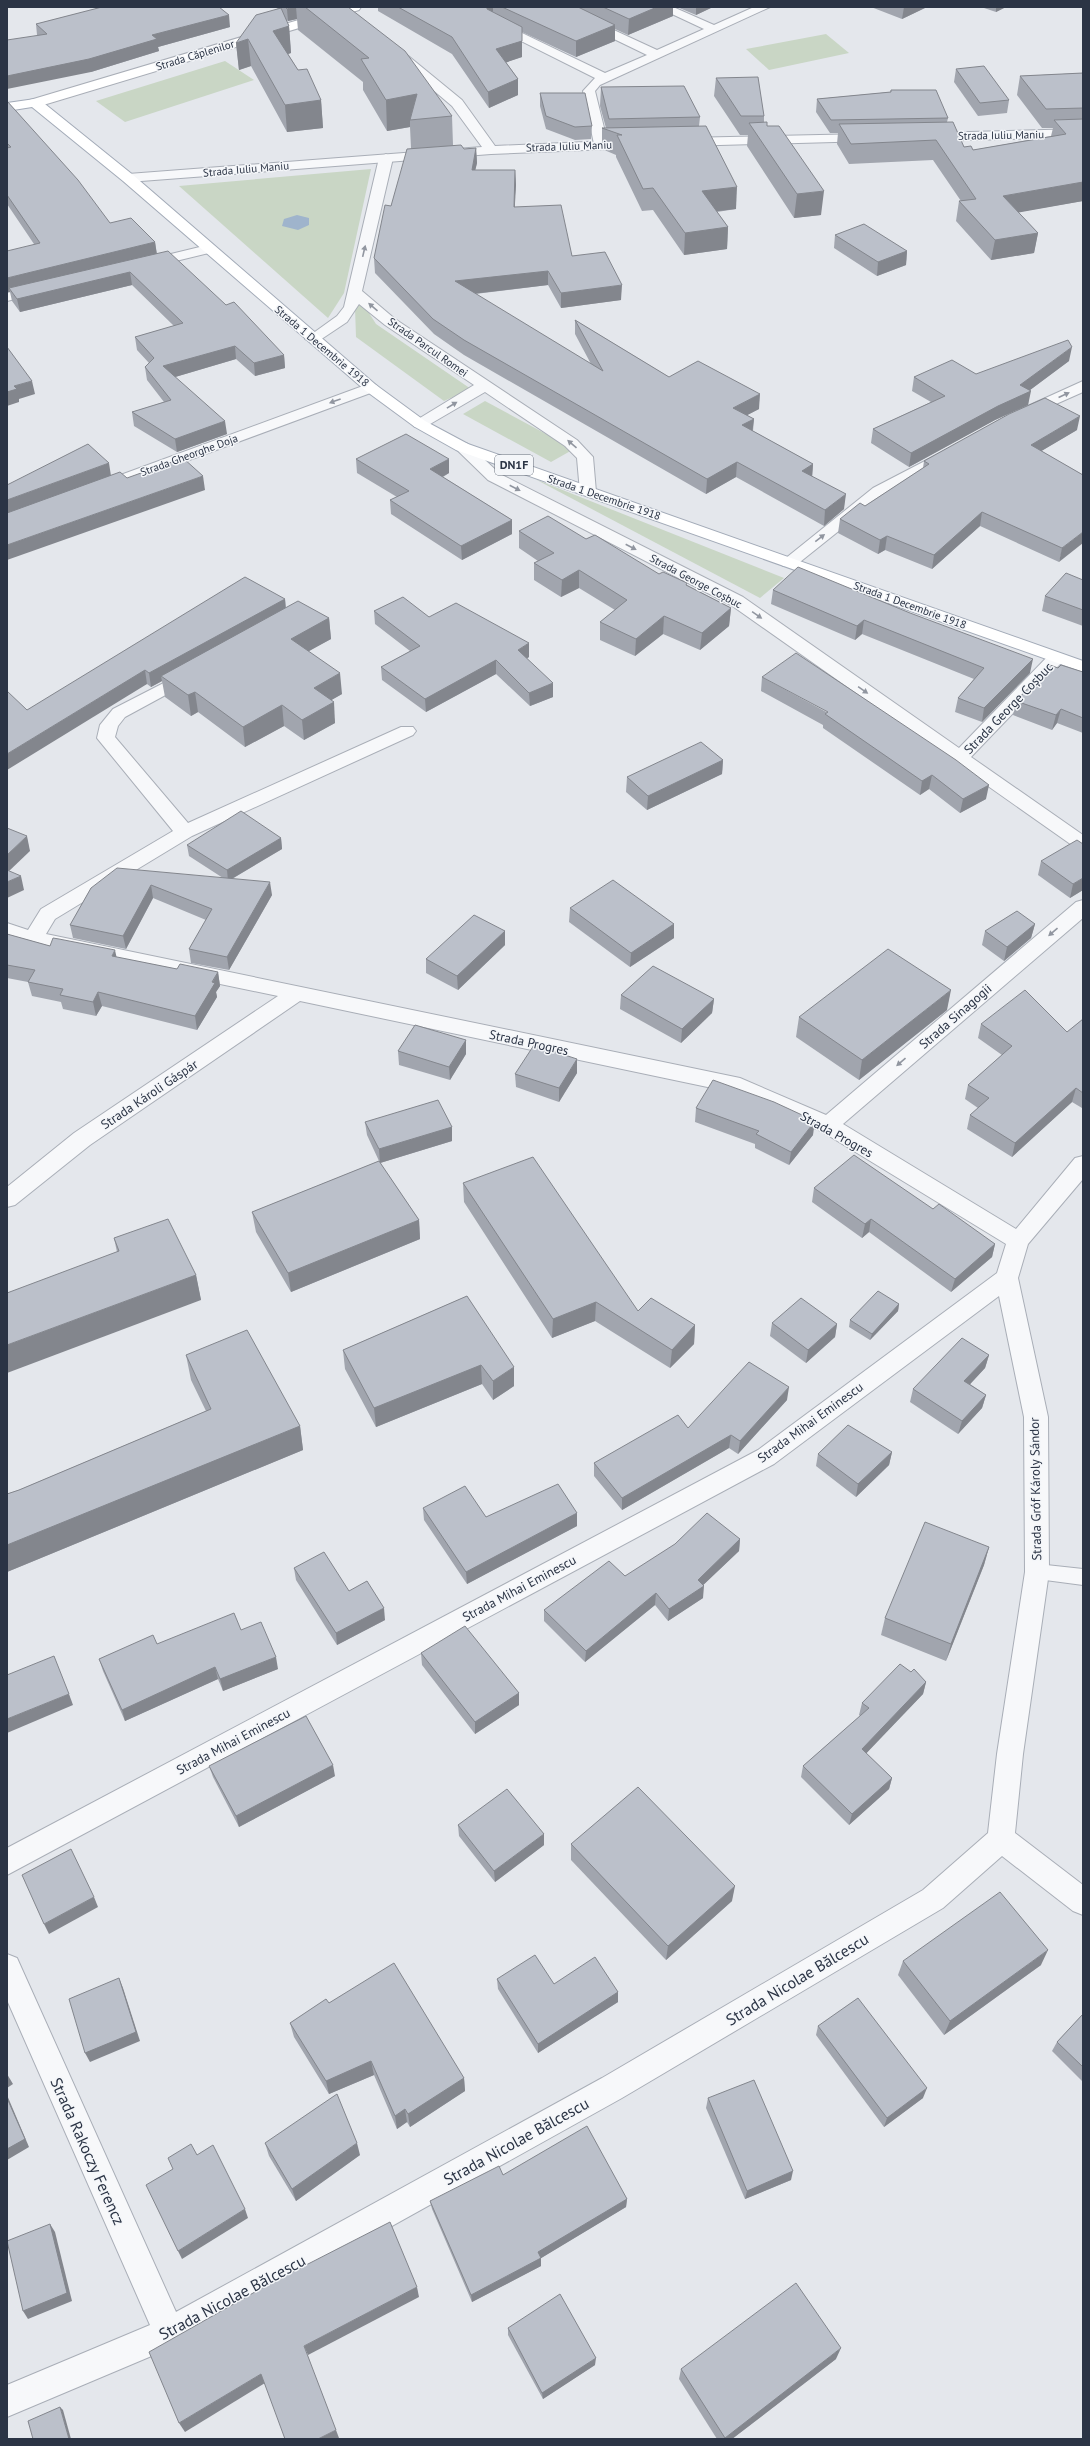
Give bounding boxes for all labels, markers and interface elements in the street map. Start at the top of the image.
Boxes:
street label: Strada Căplenilor [154,36,236,74]
street label: Strada Iuliu Maniu [958,127,1044,143]
street label: Strada Iuliu Maniu [526,137,612,155]
street label: Strada Iuliu Maniu [202,158,290,180]
one-way arrow [361,245,367,257]
street label: Strada 1 Decembrie 1918 [272,302,372,390]
one-way arrow [368,302,379,311]
street label: Strada Parcul Romei [385,314,471,380]
one-way arrow [1058,392,1070,398]
one-way arrow [328,399,340,405]
one-way arrow [447,401,457,409]
street label: Strada Gheorghe Doja [138,431,240,479]
one-way arrow [567,440,577,449]
road number: DN1F [495,455,533,475]
street label: Strada 1 Decembrie 1918 [545,471,663,523]
one-way arrow [509,484,521,491]
one-way arrow [814,534,825,542]
one-way arrow [625,544,636,550]
street label: Strada George Coșbuc [647,551,745,611]
street label: Strada 1 Decembrie 1918 [852,578,968,632]
one-way arrow [752,611,762,619]
street label: Strada George Coșbuc [960,659,1057,758]
one-way arrow [858,686,869,694]
one-way arrow [1048,928,1059,937]
street label: Strada Sinagogii [915,980,995,1053]
street label: Strada Progres [488,1026,570,1059]
street label: Strada Károli Gáspár [98,1055,202,1133]
one-way arrow [896,1058,907,1067]
street label: Strada Progres [797,1107,876,1161]
street label: Strada Mihai Eminescu [754,1378,866,1466]
street label: Strada Gróf Károly Sándor [1026,1417,1045,1561]
street label: Strada Mihai Eminescu [459,1551,579,1626]
street label: Strada Mihai Eminescu [173,1704,293,1779]
street label: Strada Nicolae Bălcescu [722,1928,872,2030]
street label: Strada Rakoczy Ferencz [46,2074,130,2228]
street label: Strada Nicolae Bălcescu [440,2093,592,2189]
street label: Strada Nicolae Bălcescu [155,2250,309,2344]

